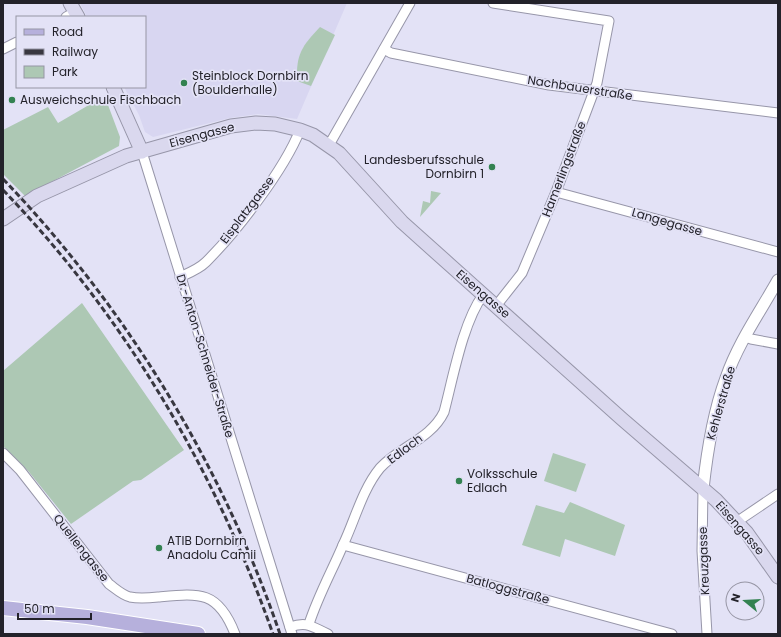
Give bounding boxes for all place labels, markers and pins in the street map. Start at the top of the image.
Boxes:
place label: Steinblock Dornbirn (Boulderhalle) [192,67,308,98]
marker: Steinblock Dornbirn (Boulderhalle) [179,78,189,88]
place label: Ausweichschule Fischbach [20,91,181,108]
marker: Ausweichschule Fischbach [7,95,17,105]
place label: Landesberufsschule Dornbirn 1 [364,151,484,182]
marker: Landesberufsschule Dornbirn 1 [487,162,497,172]
place label: Volksschule Edlach [467,465,538,496]
marker: Volksschule Edlach [454,476,464,486]
place label: ATIB Dornbirn Anadolu Camii [167,532,256,563]
marker: ATIB Dornbirn Anadolu Camii [154,543,164,553]

